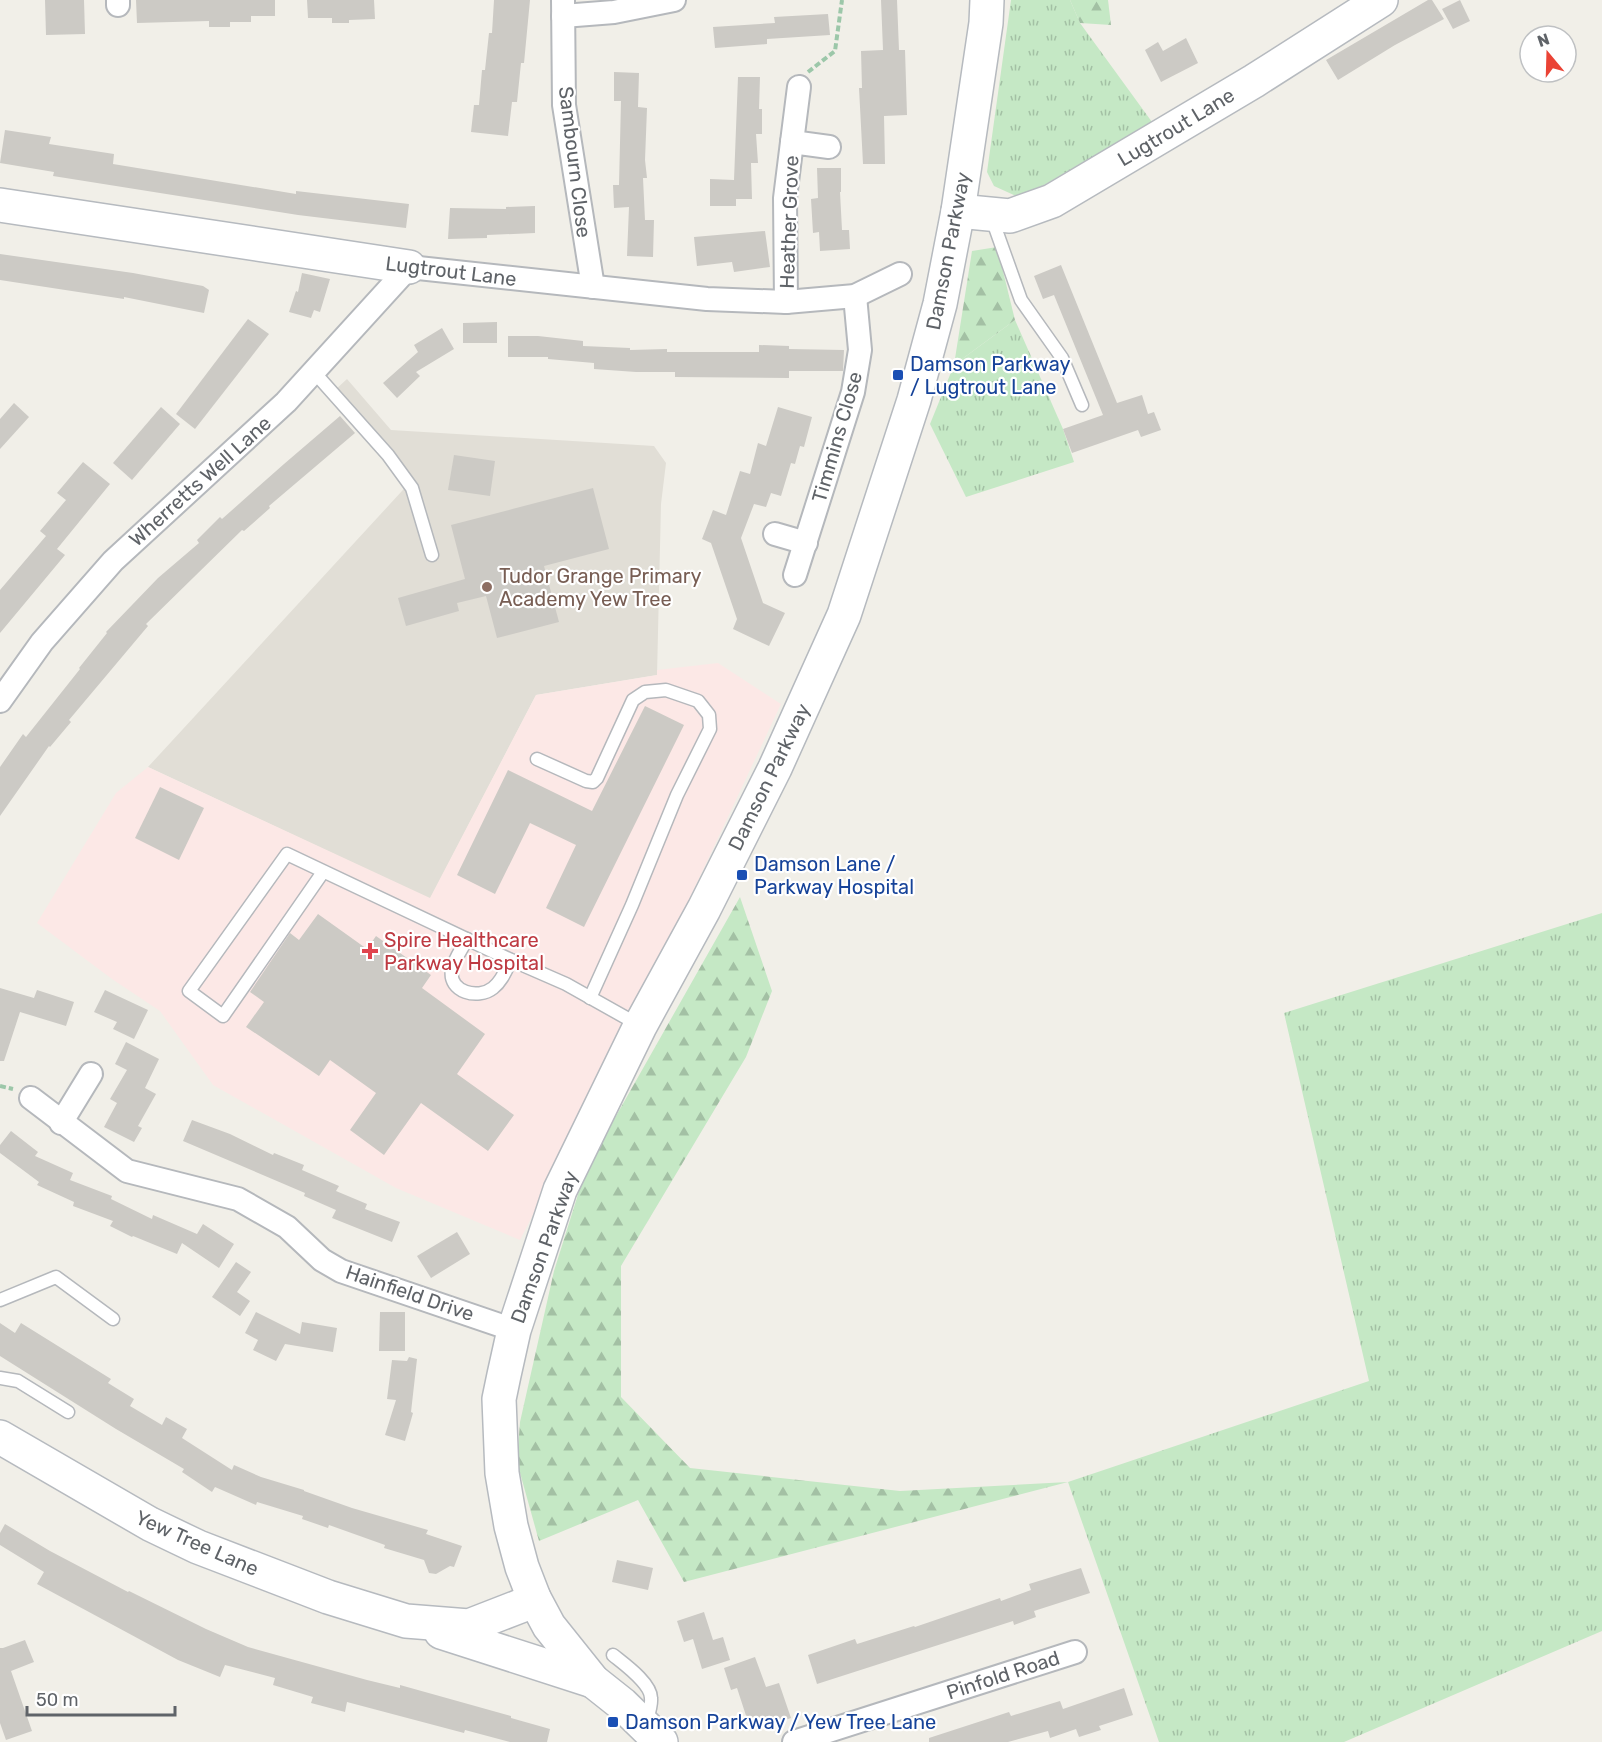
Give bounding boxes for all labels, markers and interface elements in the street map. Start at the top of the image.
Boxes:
north arrow [1518,24,1578,84]
text: N [1535,29,1552,51]
street label: Lugtrout Lane [1113,83,1239,171]
street label: Sambourn Close [554,85,596,239]
street label: Heather Grove [775,155,803,289]
street label: Damson Parkway [921,170,975,332]
street label: Lugtrout Lane [384,251,518,291]
place label: Damson Parkway / Lugtrout Lane [910,352,1071,399]
marker: Damson Parkway / Lugtrout Lane [891,368,905,382]
street label: Timmins Close [807,369,867,505]
street label: Wherretts Well Lane [124,411,276,551]
place label: Tudor Grange Primary Academy Yew Tree [499,564,701,611]
marker: Tudor Grange Primary Academy Yew Tree [480,580,494,594]
street label: Damson Parkway [723,700,815,854]
place label: Damson Lane / Parkway Hospital [754,852,914,899]
marker: Damson Lane / Parkway Hospital [735,868,749,882]
place label: Spire Healthcare Parkway Hospital [384,928,544,975]
marker: Spire Healthcare Parkway Hospital [361,942,379,960]
street label: Damson Parkway [505,1167,583,1327]
street label: Hainfield Drive [343,1260,477,1326]
street label: Yew Tree Lane [132,1505,262,1581]
street label: Pinfold Road [943,1645,1063,1705]
scale bar [27,1679,176,1717]
text: 50 m [36,1689,79,1711]
place label: Damson Parkway / Yew Tree Lane [625,1710,936,1734]
marker: Damson Parkway / Yew Tree Lane [606,1715,620,1729]

